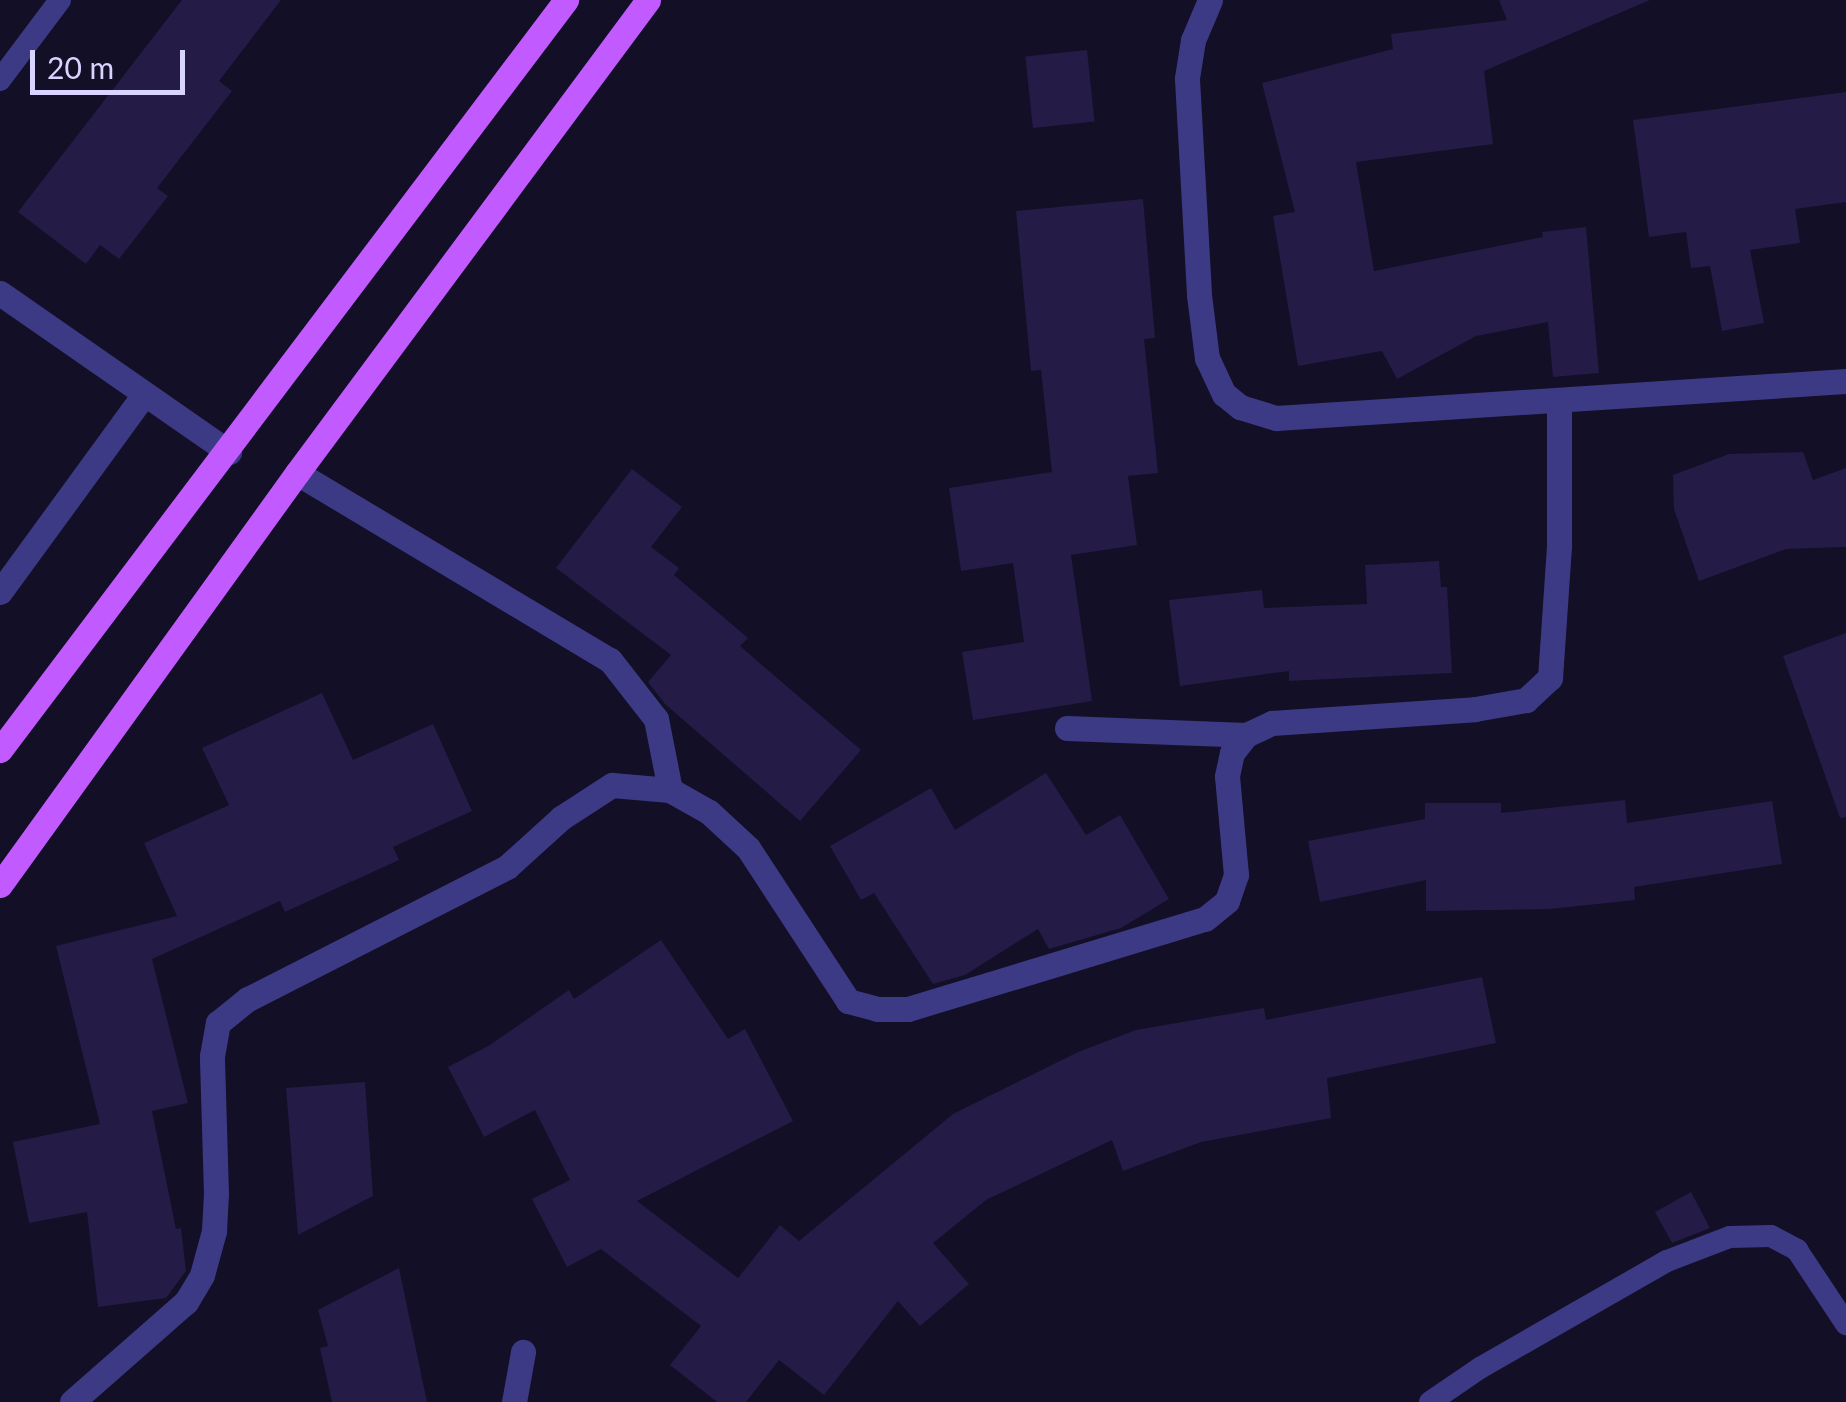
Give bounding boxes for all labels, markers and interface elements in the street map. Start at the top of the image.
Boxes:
scale bar [35,30,190,92]
text: 20 m [47,49,114,85]

